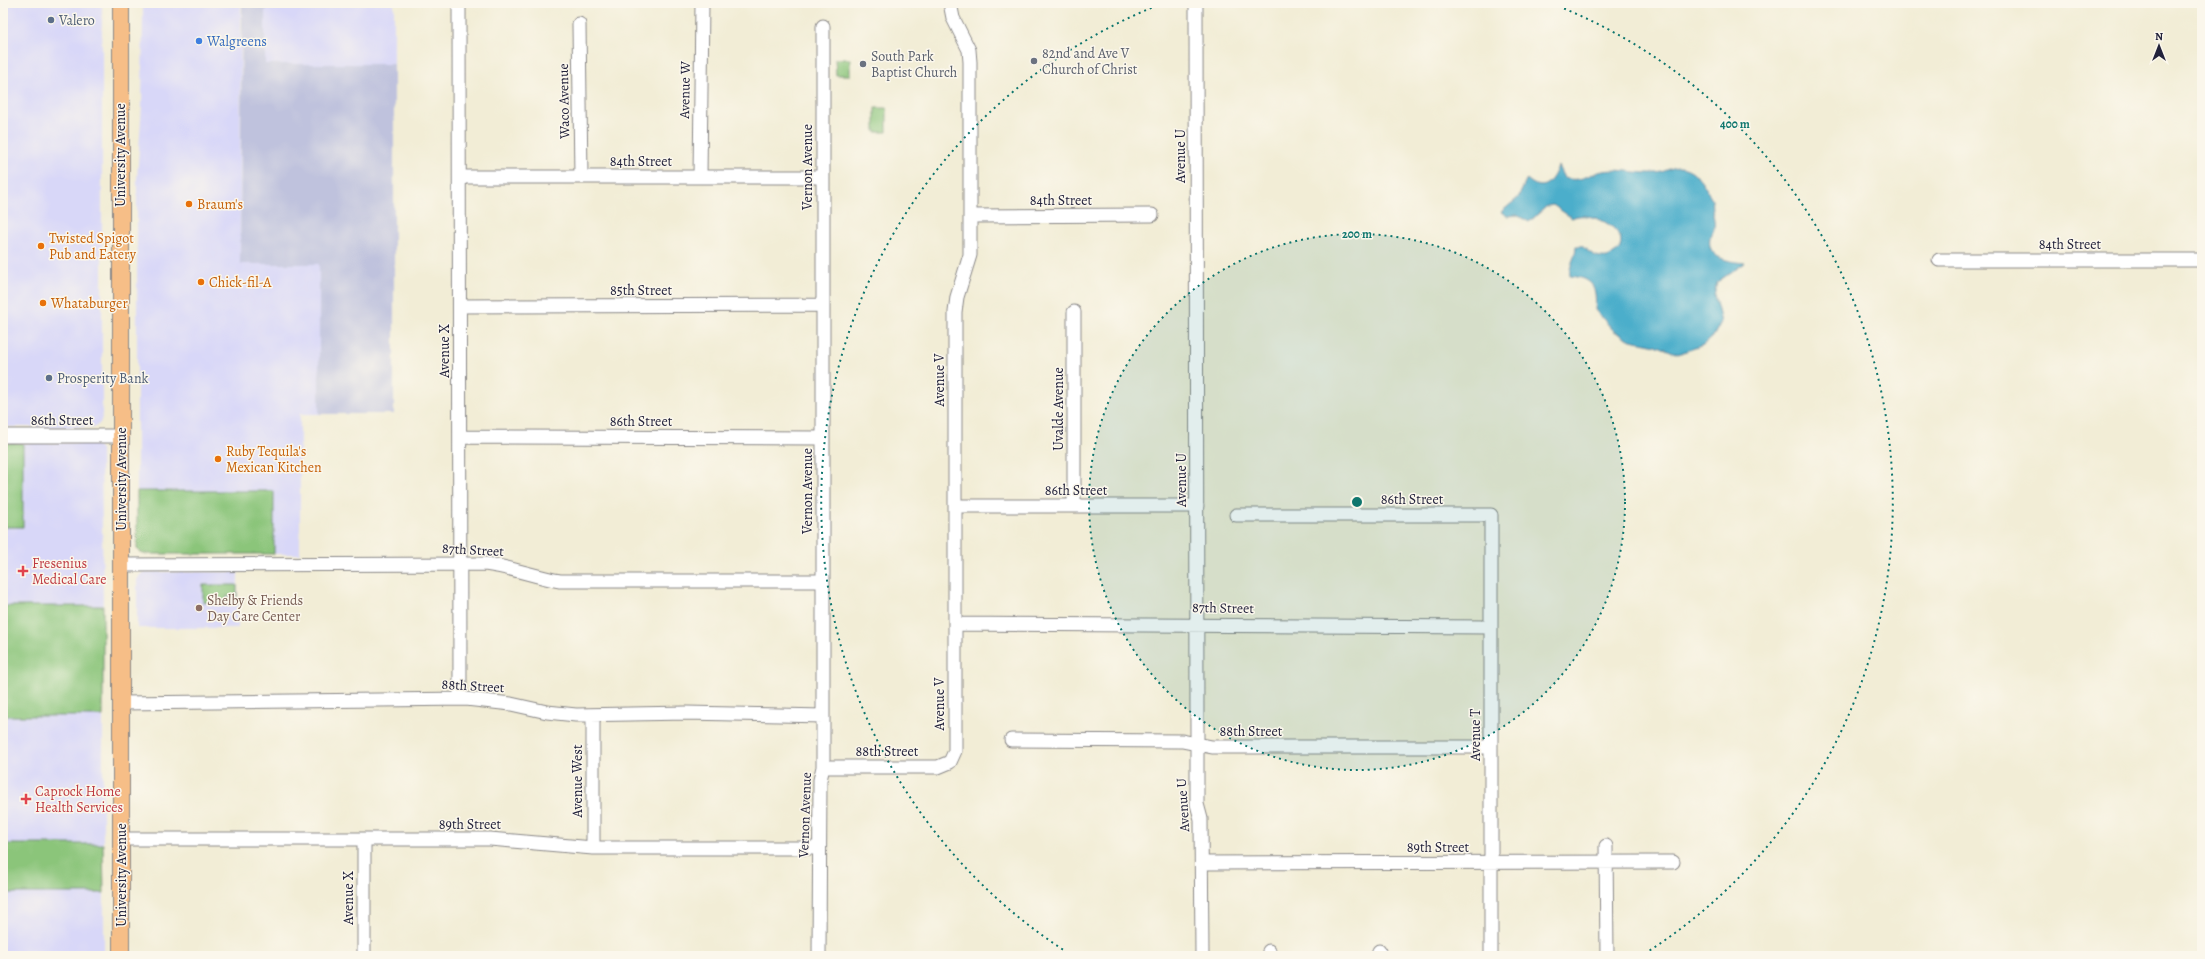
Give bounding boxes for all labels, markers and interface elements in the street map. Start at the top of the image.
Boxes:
place label: Valero [58,11,95,30]
marker: Valero [46,15,56,25]
north arrow [2139,26,2179,66]
text: N [2155,29,2163,44]
place label: Walgreens [206,32,267,51]
marker: Walgreens [194,36,204,46]
place label: 82nd and Ave V Church of Christ [1042,44,1138,79]
place label: South Park Baptist Church [871,47,958,82]
marker: 82nd and Ave V Church of Christ [1029,56,1039,66]
marker: South Park Baptist Church [858,59,868,69]
street label: Avenue W [675,60,695,120]
street label: Waco Avenue [554,63,574,140]
street label: University Avenue [111,103,130,207]
text: 400 m [1720,116,1750,132]
street label: Vernon Avenue [798,124,817,211]
street label: Avenue U [1171,129,1190,184]
street label: 84th Street [610,152,673,171]
street label: 84th Street [1030,191,1093,210]
place label: Braum's [197,195,243,214]
marker: Braum's [184,199,194,209]
text: 200 m [1342,226,1372,242]
place label: Twisted Spigot Pub and Eatery [49,229,137,264]
street label: 84th Street [2039,235,2102,254]
marker: Twisted Spigot Pub and Eatery [36,241,46,251]
place label: Chick-fil-A [209,273,272,292]
marker: Chick-fil-A [196,277,206,287]
street label: 85th Street [610,281,672,300]
place label: Whataburger [50,294,128,313]
marker: Whataburger [38,298,48,308]
street label: Avenue X [435,323,454,379]
street label: Avenue V [930,353,949,408]
street label: Uvalde Avenue [1049,367,1068,451]
place label: Prosperity Bank [57,369,149,388]
marker: Prosperity Bank [44,373,54,383]
street label: 86th Street [31,411,94,430]
street label: 86th Street [610,412,673,431]
street label: University Avenue [112,427,131,531]
place label: Ruby Tequila's Mexican Kitchen [226,442,322,477]
street label: Vernon Avenue [798,448,817,535]
street label: Avenue U [1172,453,1191,508]
marker: Ruby Tequila's Mexican Kitchen [213,454,223,464]
street label: 86th Street [1045,481,1108,500]
street label: 86th Street [1381,490,1444,509]
centre of rings [1350,495,1364,509]
street label: 87th Street [442,539,505,561]
place label: Fresenius Medical Care [32,554,107,589]
marker: Fresenius Medical Care [17,565,29,577]
place label: Shelby & Friends Day Care Center [207,591,303,626]
street label: 87th Street [1192,598,1255,618]
marker: Shelby & Friends Day Care Center [194,603,204,613]
street label: 88th Street [441,675,505,697]
street label: Avenue V [930,677,949,732]
street label: Avenue T [1466,709,1485,762]
street label: 88th Street [1220,722,1283,741]
street label: 88th Street [856,742,919,761]
street label: Avenue West [568,744,587,818]
street label: Vernon Avenue [794,772,816,859]
street label: Avenue U [1172,777,1194,834]
place label: Caprock Home Health Services [35,782,123,817]
marker: Caprock Home Health Services [20,793,32,805]
street label: 89th Street [439,815,502,834]
street label: University Avenue [112,823,131,927]
street label: 89th Street [1407,838,1470,857]
street label: Avenue X [339,870,358,926]

